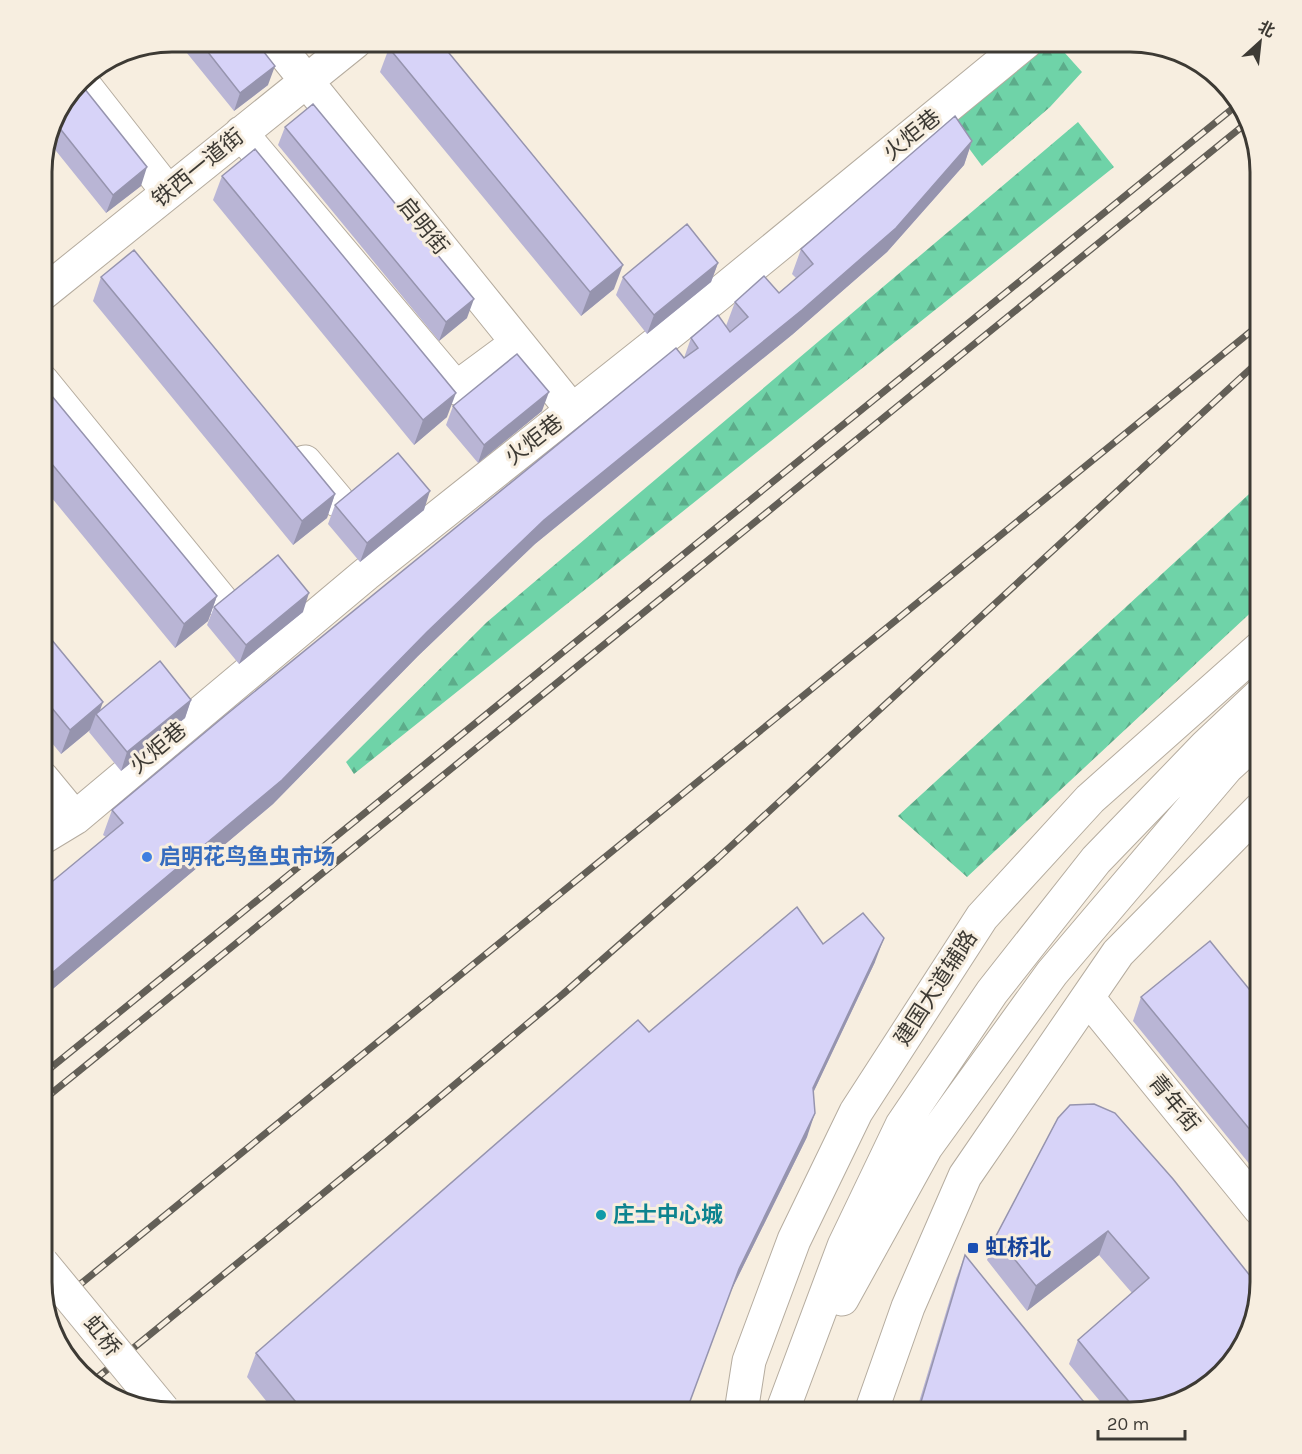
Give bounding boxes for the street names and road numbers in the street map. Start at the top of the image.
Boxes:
street label: 火炬巷 [878,104,946,166]
street label: 铁西一道街 [147,123,249,213]
street label: 启明街 [392,192,454,260]
street label: 火炬巷 [500,409,568,471]
street label: 火炬巷 [124,717,192,779]
street label: 建国大道辅路 [889,926,983,1050]
street label: 青年街 [1143,1069,1205,1137]
street label: 虹桥 [78,1311,126,1361]

